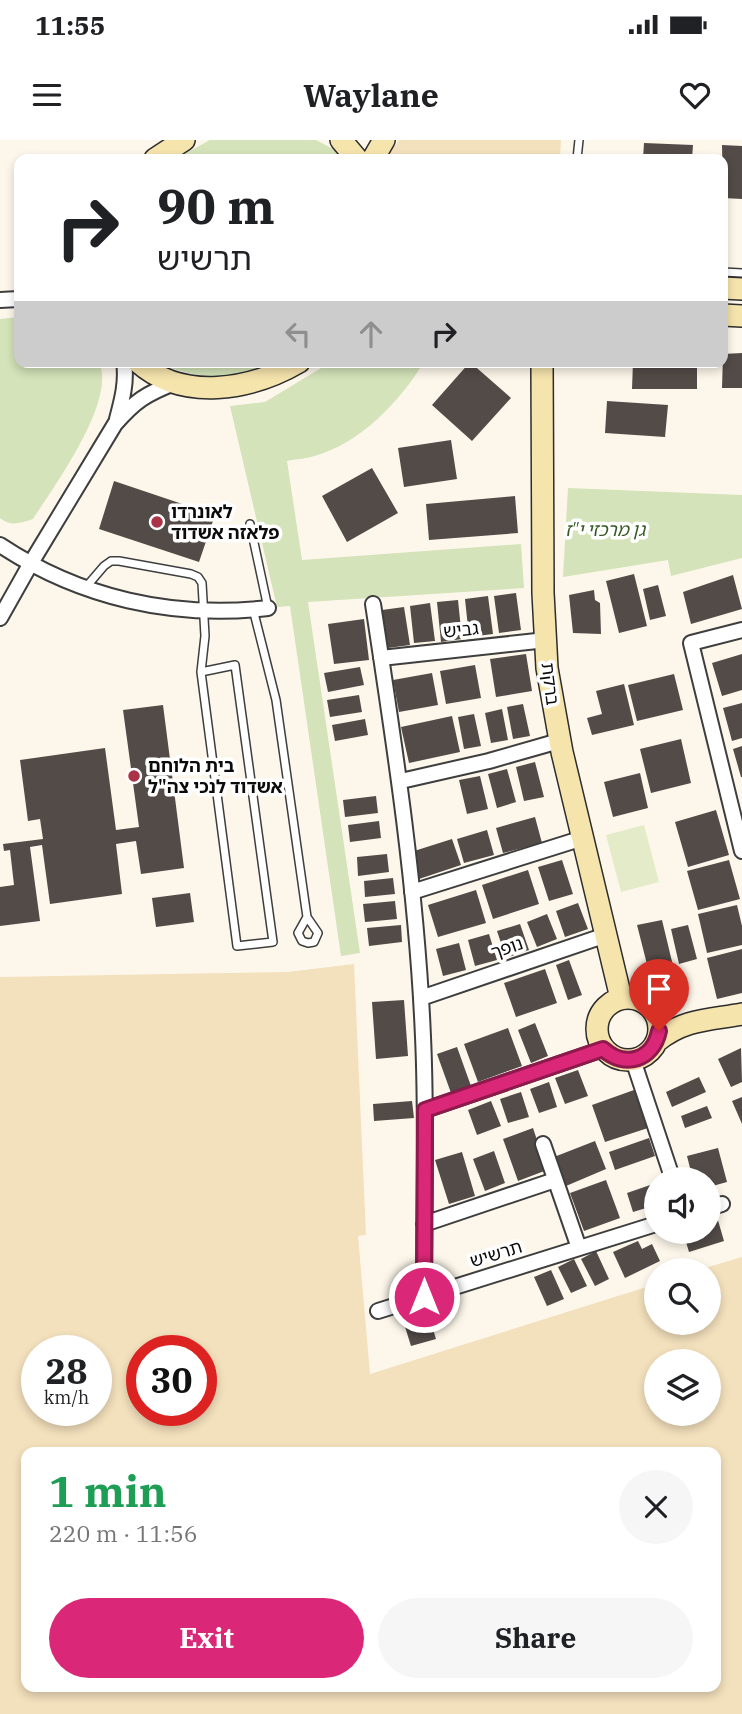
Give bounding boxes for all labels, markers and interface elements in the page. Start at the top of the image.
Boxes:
text: 11:55 [35,8,105,42]
text: Waylane [303,74,439,116]
icon: menu [28,76,66,114]
icon: heart [676,76,714,114]
text: 90 m [157,174,275,237]
icon: right [42,182,133,273]
text: תרשיש [157,237,252,279]
icon: left [279,315,317,353]
icon: ahead [352,315,390,353]
icon: right [425,315,463,353]
place label: לאונרדו פלאזה אשדוד [171,500,280,544]
marker: לאונרדו פלאזה אשדוד [149,514,165,530]
park label: גן מרכזי י"ז [565,518,646,541]
street label: גביש [442,616,480,643]
street label: ברקת [536,661,565,707]
place label: בית הלוחם אשדוד לנכי צה"ל [148,754,283,798]
marker: בית הלוחם אשדוד לנכי צה"ל [126,768,142,784]
street label: נופך [488,931,526,964]
pin [629,959,689,1031]
icon: arrive [640,970,678,1008]
map controls [644,1167,721,1426]
button: sound [644,1167,721,1244]
street label: תרשיש [467,1235,525,1272]
button: search [644,1258,721,1335]
position arrow [387,1260,461,1334]
speed limit sign: 30 [126,1335,217,1426]
text: 28 [45,1348,88,1394]
button: layers [644,1349,721,1426]
text: km/h [44,1386,89,1409]
text: 1 min [49,1464,167,1519]
button: close [619,1470,693,1544]
text: 220 m · 11:56 [49,1518,198,1548]
button: Exit [49,1598,364,1678]
button: Share [378,1598,693,1678]

